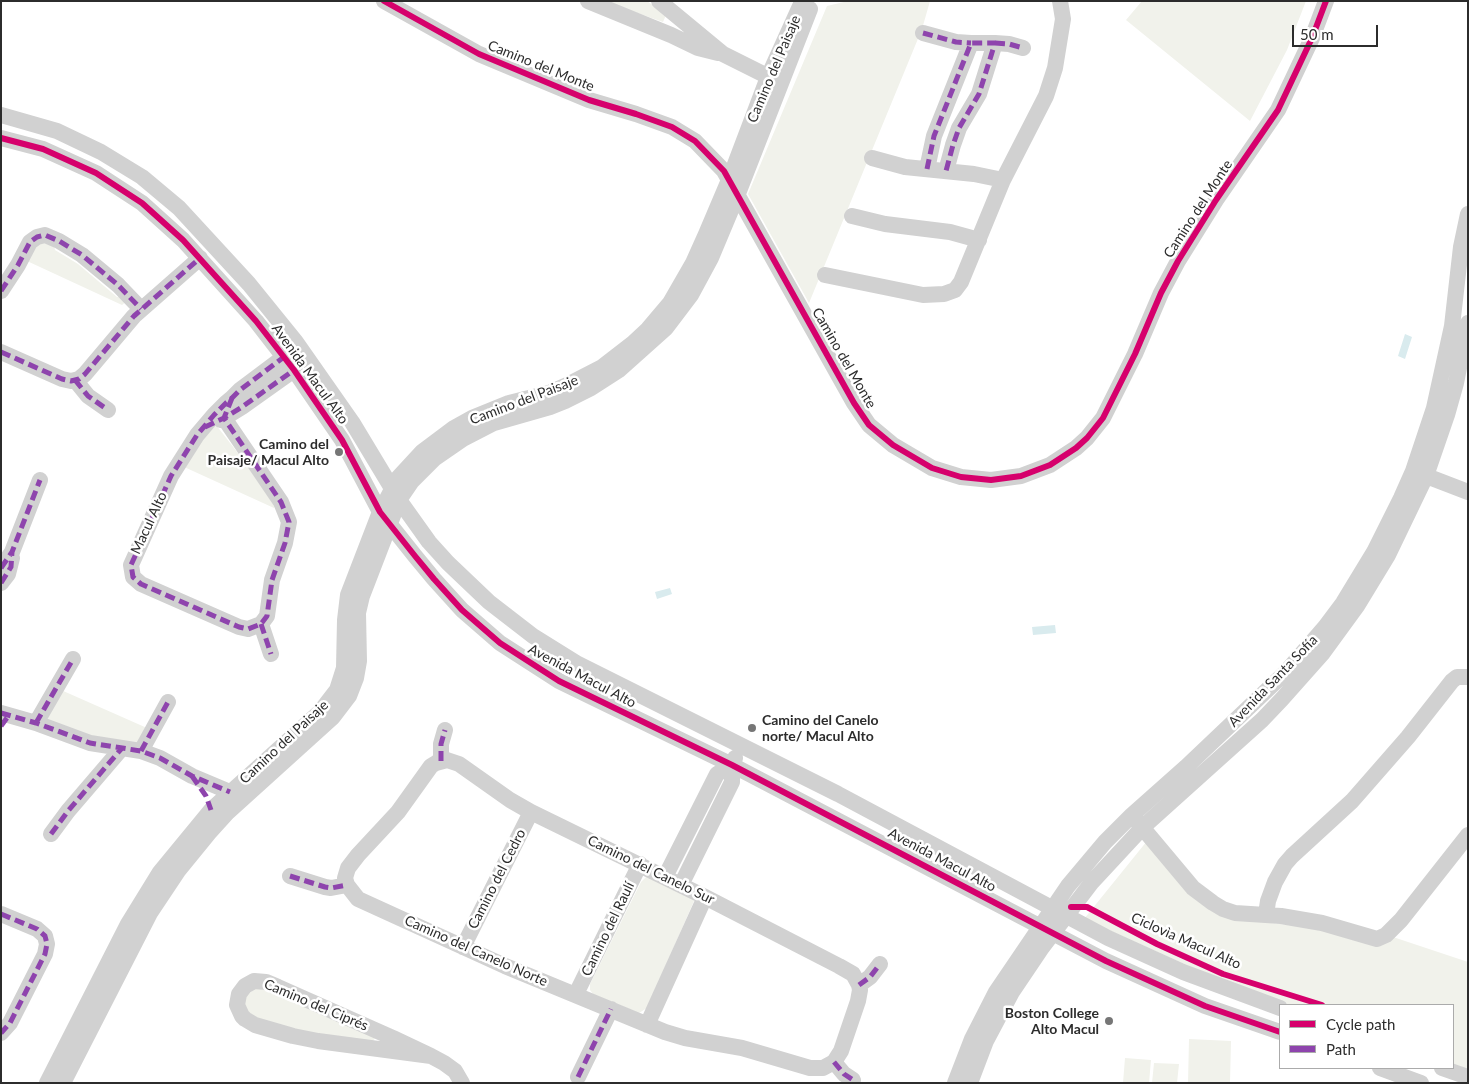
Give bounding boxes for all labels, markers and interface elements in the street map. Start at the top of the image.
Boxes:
street label: Camino del Paisaje [744,13,804,125]
scale bar [1294,15,1380,47]
text: 50 m [1300,25,1334,43]
street label: Camino del Monte [485,37,597,95]
street label: Camino del Monte [1160,157,1236,261]
street label: Camino del Monte [808,305,880,411]
street label: Avenida Macul Alto [268,321,352,427]
street label: Camino del Paisaje [467,372,581,428]
place label: Camino del Paisaje/ Macul Alto [208,436,329,468]
marker: Camino del Paisaje/ Macul Alto [333,446,345,458]
street label: Macul Alto [127,489,171,557]
street label: Avenida Santa Sofía [1225,632,1321,730]
street label: Avenida Macul Alto [525,640,639,712]
street label: Camino del Paisaje [236,697,332,787]
place label: Camino del Canelo norte/ Macul Alto [762,712,879,744]
marker: Camino del Canelo norte/ Macul Alto [746,722,758,734]
street label: Avenida Macul Alto [885,824,999,896]
street label: Camino del Cedro [465,826,529,932]
street label: Camino del Canelo Sur [585,832,717,908]
street label: Camino del Raulí [578,879,638,979]
street label: Ciclovìa Macul Alto [1129,909,1243,973]
street label: Camino del Canelo Norte [402,912,550,990]
street label: Camino del Ciprés [261,975,371,1035]
legend [1279,1004,1454,1069]
place label: Boston College Alto Macul [1005,1005,1099,1038]
marker: Boston College Alto Macul [1103,1015,1115,1027]
text: Cycle path [1326,1015,1395,1033]
text: Path [1326,1040,1356,1058]

